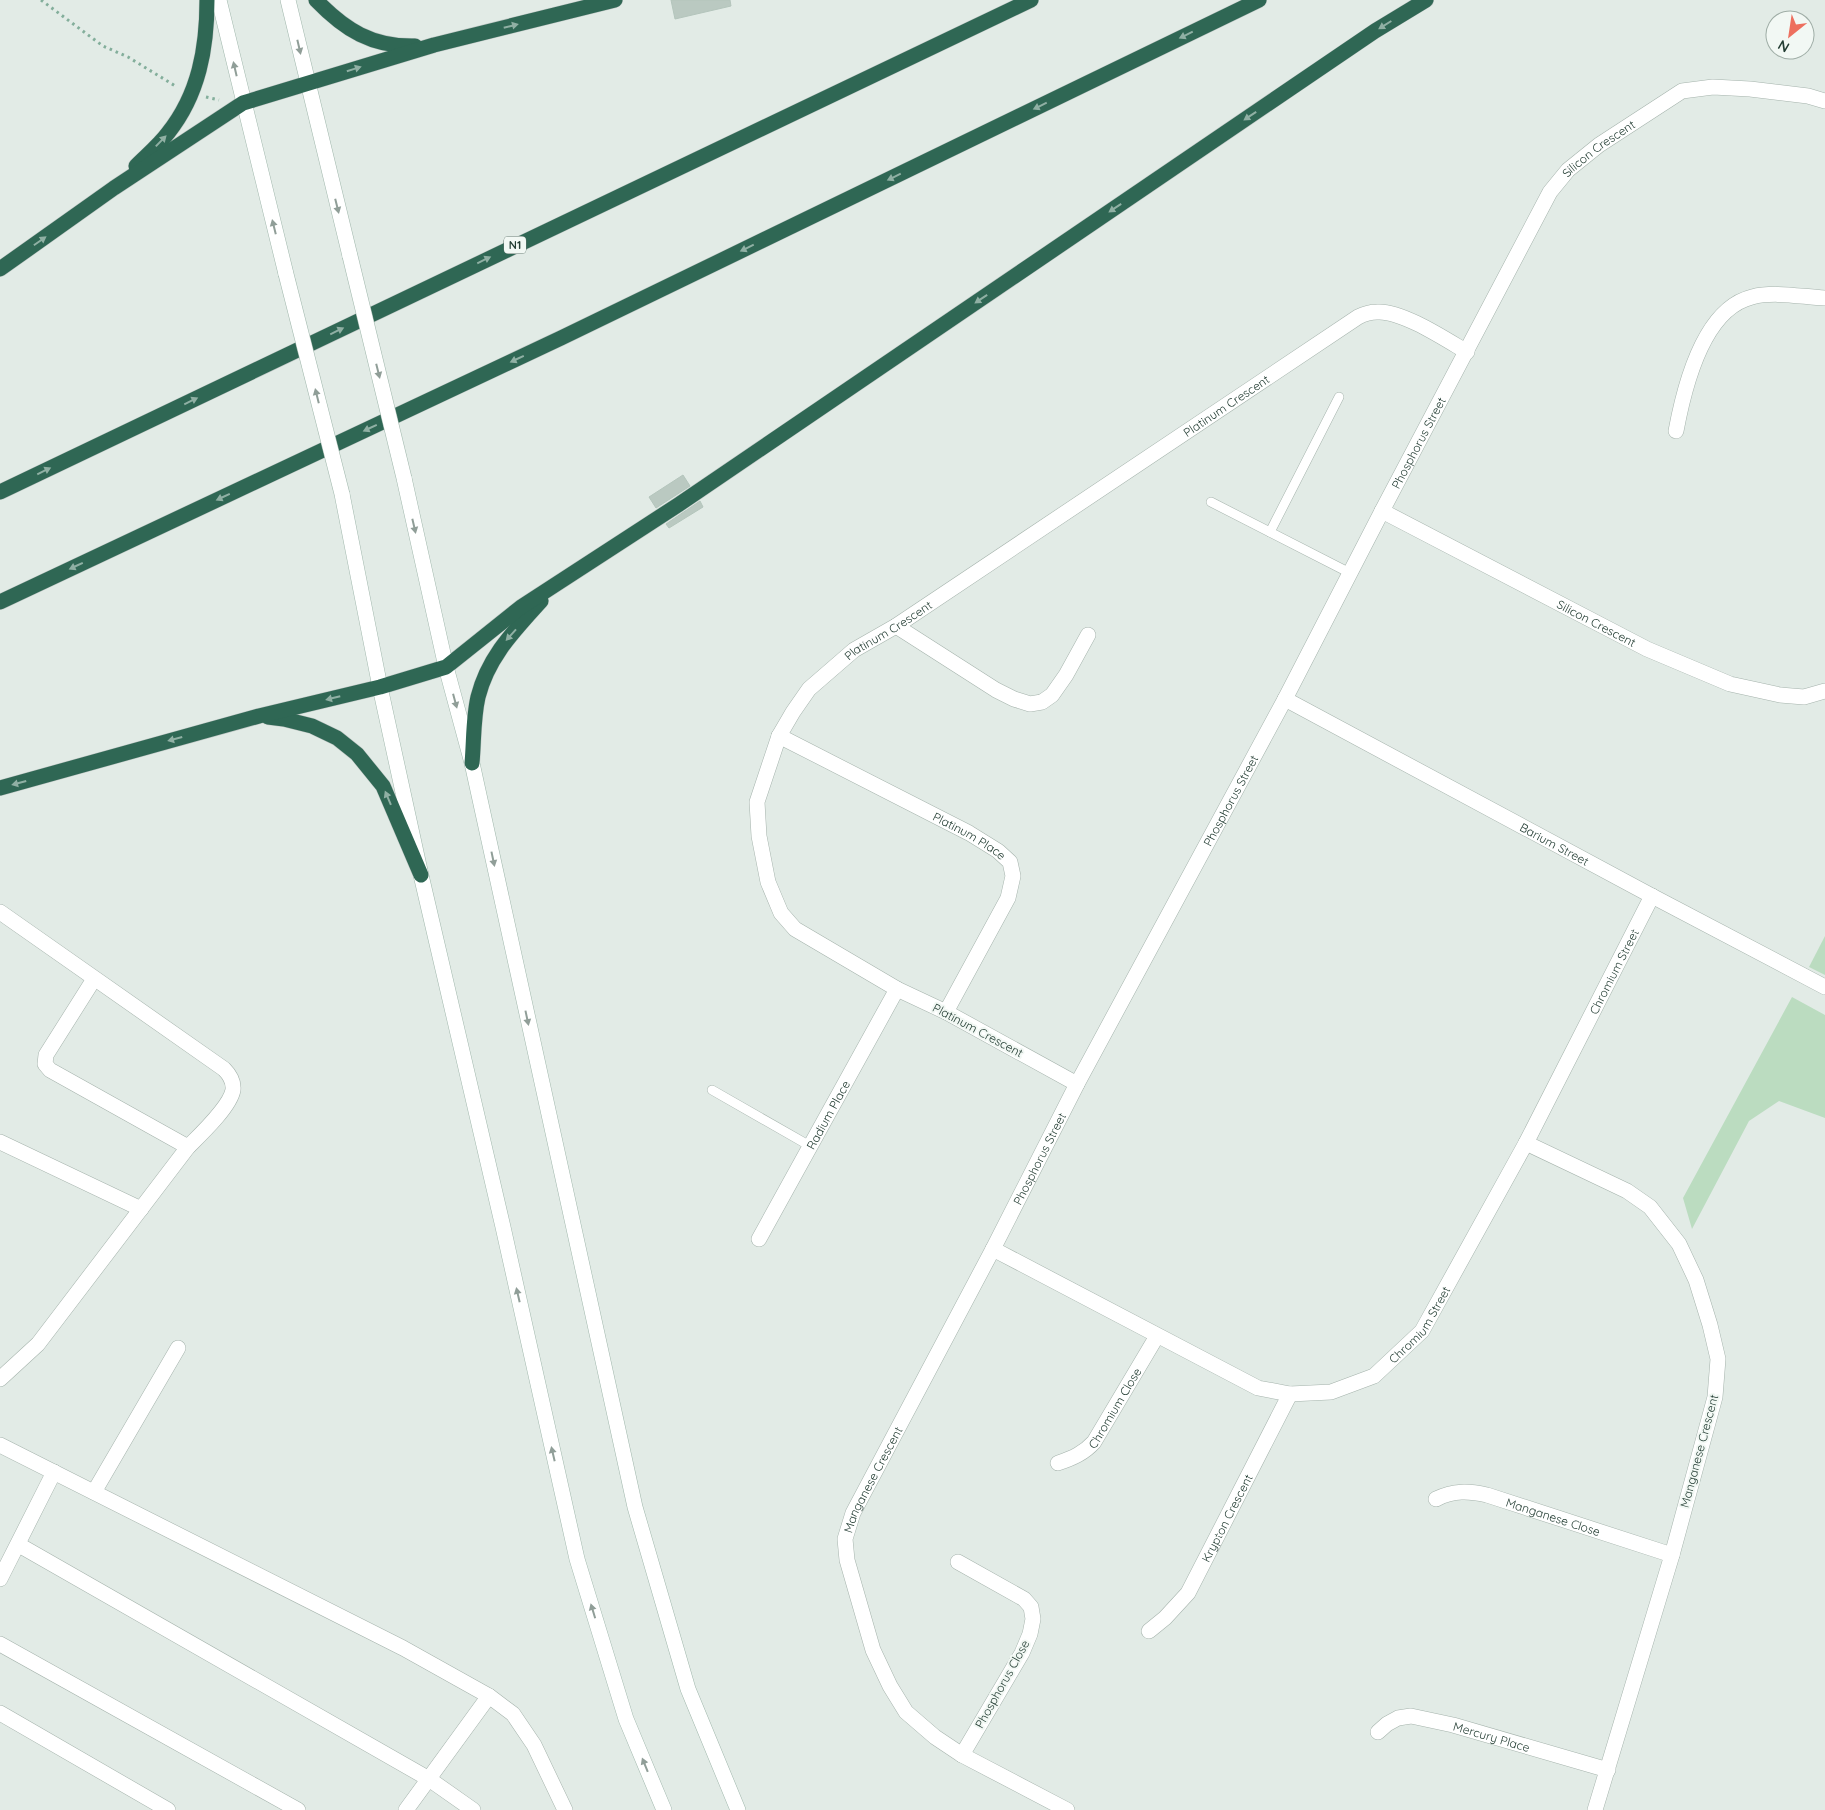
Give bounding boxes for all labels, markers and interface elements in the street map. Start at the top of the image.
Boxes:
north arrow [1765,10,1815,60]
one-way arrow [1378,21,1391,30]
one-way arrow [504,22,519,30]
one-way arrow [1179,32,1193,40]
text: N [1775,36,1792,57]
one-way arrow [296,40,304,56]
one-way arrow [231,62,239,77]
one-way arrow [347,65,362,73]
one-way arrow [1033,102,1047,110]
one-way arrow [1243,111,1257,121]
street label: Silicon Crescent [1558,116,1637,180]
one-way arrow [154,135,166,147]
one-way arrow [887,173,901,181]
one-way arrow [333,198,341,213]
one-way arrow [1109,203,1122,213]
one-way arrow [270,219,278,234]
one-way arrow [33,236,47,246]
road number: N1 [504,236,526,254]
one-way arrow [740,244,755,252]
one-way arrow [477,256,491,264]
one-way arrow [974,294,988,304]
one-way arrow [330,326,344,334]
one-way arrow [510,355,524,363]
one-way arrow [374,364,382,379]
street label: Platinum Crescent [1180,371,1272,439]
one-way arrow [313,388,321,403]
street label: Phosphorus Street [1388,394,1448,491]
one-way arrow [184,396,198,404]
one-way arrow [363,424,377,432]
one-way arrow [37,466,51,474]
one-way arrow [216,493,230,501]
one-way arrow [411,518,419,534]
one-way arrow [69,562,83,570]
street label: Silicon Crescent [1555,596,1639,650]
street label: Platinum Crescent [841,597,934,663]
one-way arrow [505,628,517,640]
one-way arrow [451,694,459,709]
one-way arrow [325,695,340,703]
one-way arrow [168,736,183,744]
street label: Phosphorus Street [1200,752,1261,849]
one-way arrow [11,779,26,787]
one-way arrow [384,791,392,805]
street label: Platinum Place [931,808,1010,862]
street label: Barium Street [1518,819,1592,868]
one-way arrow [489,852,497,867]
street label: Chromium Street [1586,926,1642,1017]
street label: Platinum Crescent [930,1000,1026,1060]
one-way arrow [523,1010,531,1026]
street label: Radium Place [803,1077,853,1152]
street label: Phosphorus Street [1009,1110,1069,1207]
street label: Chromium Street [1385,1283,1453,1366]
one-way arrow [514,1288,522,1303]
street label: Chromium Close [1085,1365,1144,1451]
street label: Manganese Crescent [1677,1393,1721,1509]
street label: Manganese Crescent [840,1424,905,1534]
one-way arrow [549,1445,557,1461]
street label: Krypton Crescent [1198,1471,1255,1564]
street label: Manganese Close [1504,1494,1603,1539]
one-way arrow [589,1604,596,1619]
street label: Phosphorus Close [972,1637,1033,1731]
street label: Mercury Place [1452,1718,1532,1755]
one-way arrow [641,1758,649,1772]

